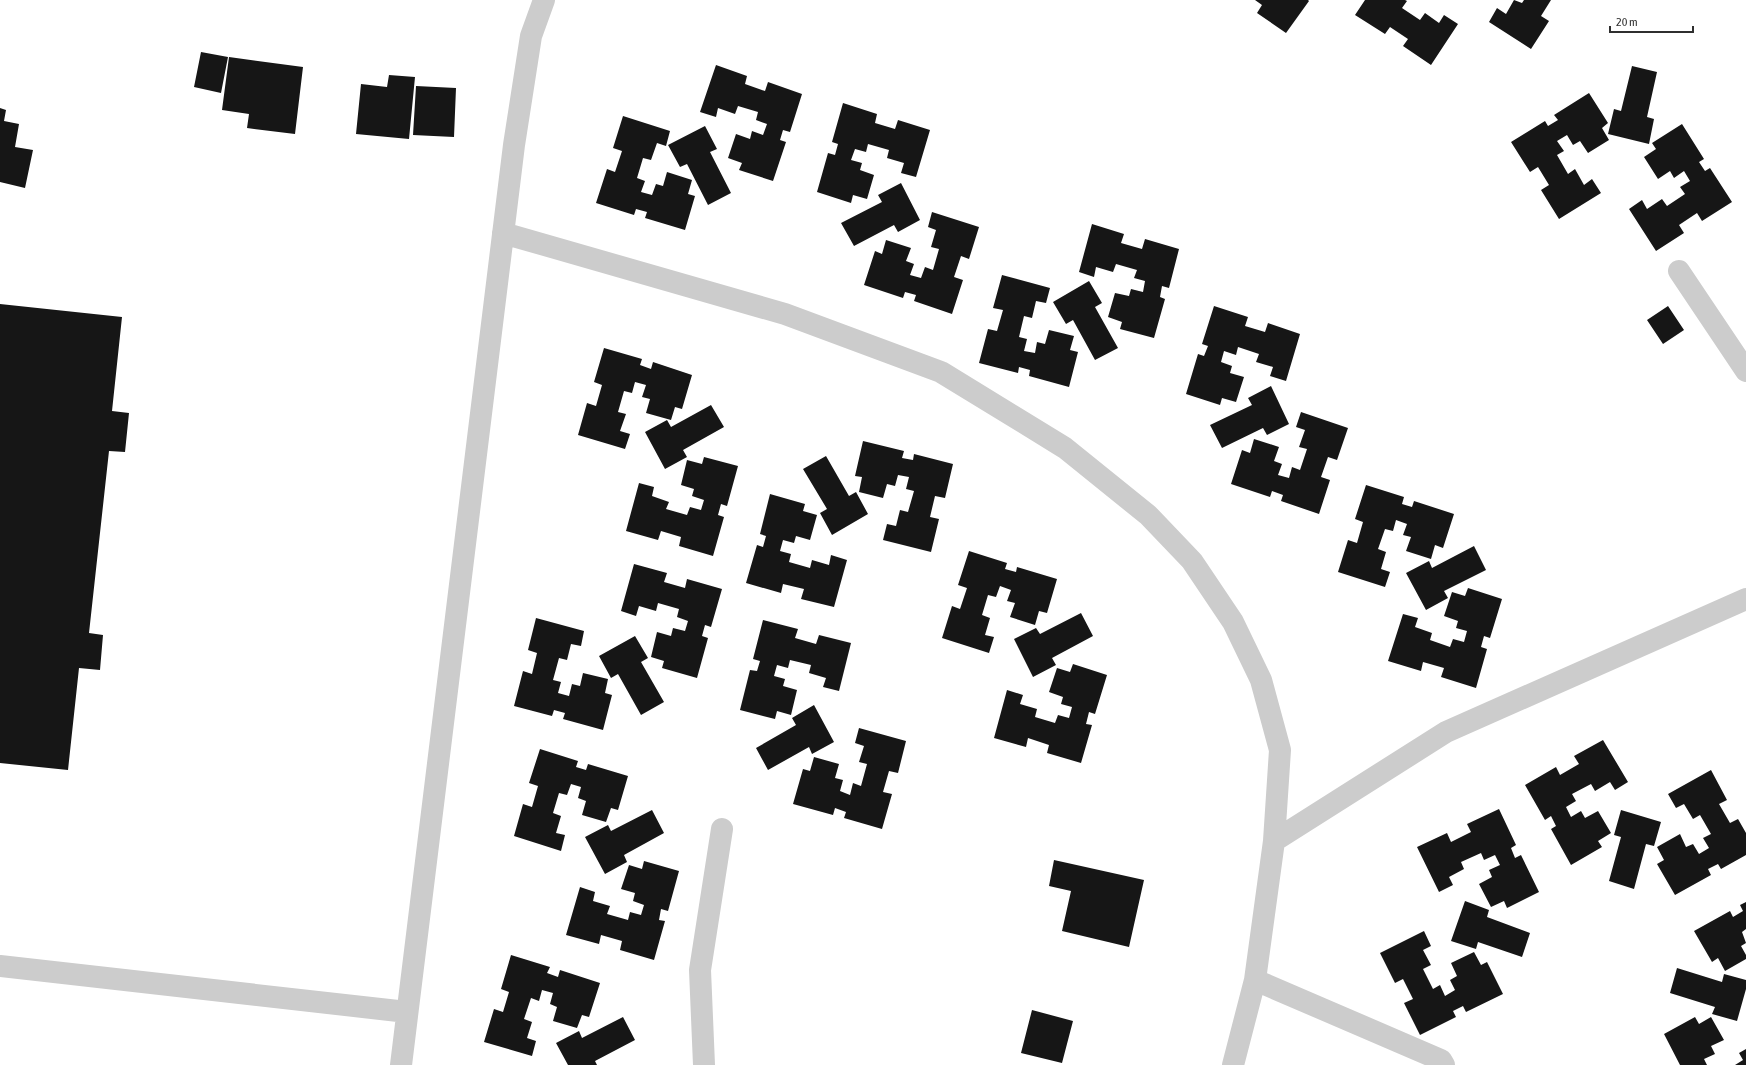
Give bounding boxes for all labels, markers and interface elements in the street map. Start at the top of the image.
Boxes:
scale bar [1610,8,1693,34]
text: 20 m [1616,15,1638,29]

